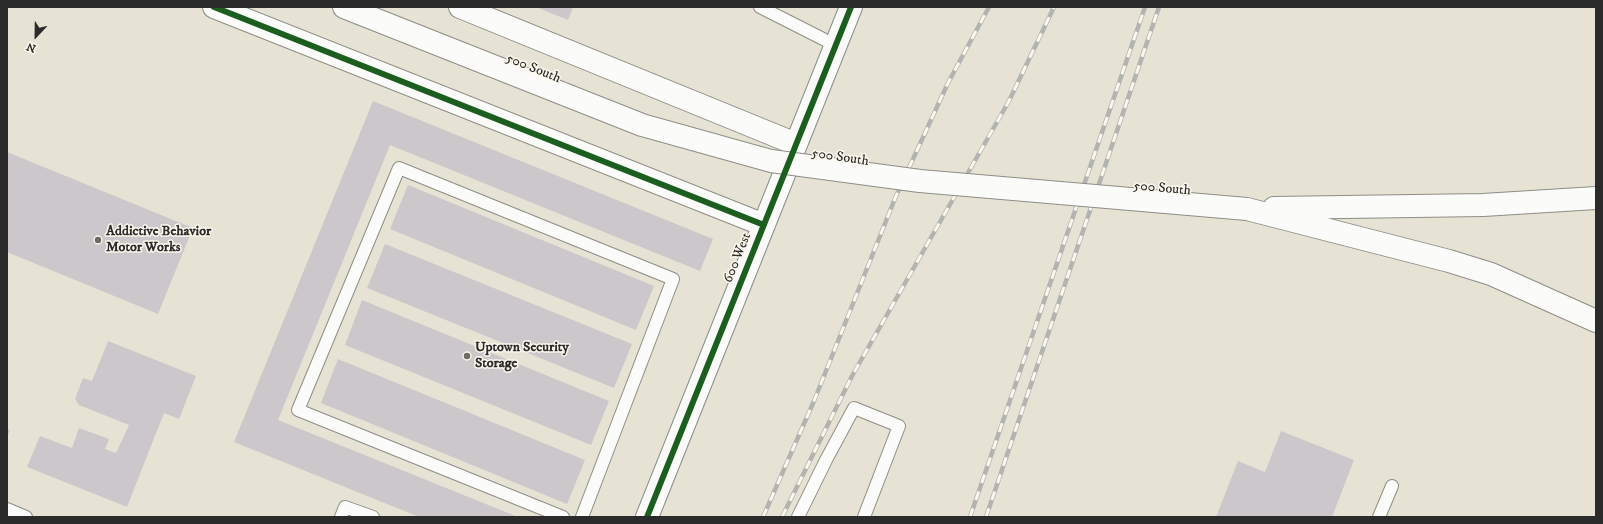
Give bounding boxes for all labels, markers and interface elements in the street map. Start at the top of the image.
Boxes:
north arrow [16,16,56,56]
text: N [25,39,38,55]
street label: 500 South [503,50,563,88]
street label: 500 South [810,146,870,170]
street label: 500 South [1132,178,1192,200]
place label: Addictive Behavior Motor Works [106,224,211,256]
street label: 600 West [720,231,756,285]
marker: Addictive Behavior Motor Works [93,235,103,245]
place label: Uptown Security Storage [475,340,569,372]
marker: Uptown Security Storage [462,351,472,361]

